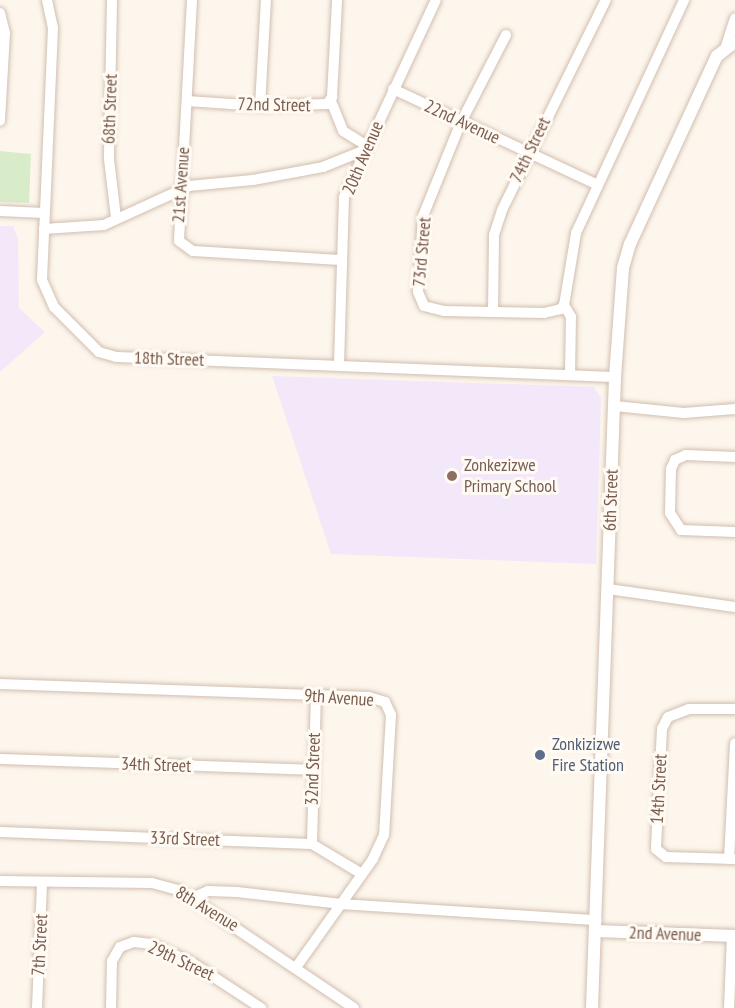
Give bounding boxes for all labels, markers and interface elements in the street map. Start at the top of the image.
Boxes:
street label: 68th Street [98,74,122,144]
street label: 72nd Street [237,94,311,116]
street label: 22nd Avenue [421,95,503,149]
street label: 74th Street [505,114,555,186]
street label: 20th Avenue [338,118,388,198]
street label: 21st Avenue [168,146,194,224]
street label: 73rd Street [408,216,436,288]
street label: 18th Street [134,347,204,371]
place label: Zonkezizwe Primary School [464,455,557,498]
marker: Zonkezizwe Primary School [445,469,459,483]
street label: 6th Street [599,469,623,531]
street label: 9th Avenue [303,685,375,711]
street label: 32nd Street [301,732,325,806]
place label: Zonkizizwe Fire Station [552,734,624,777]
marker: Zonkizizwe Fire Station [533,748,547,762]
street label: 34th Street [121,753,191,777]
street label: 14th Street [646,753,672,825]
street label: 33rd Street [150,827,220,851]
street label: 8th Avenue [171,882,243,936]
street label: 7th Street [28,914,52,976]
street label: 2nd Avenue [628,922,702,946]
street label: 29th Street [145,936,217,986]

